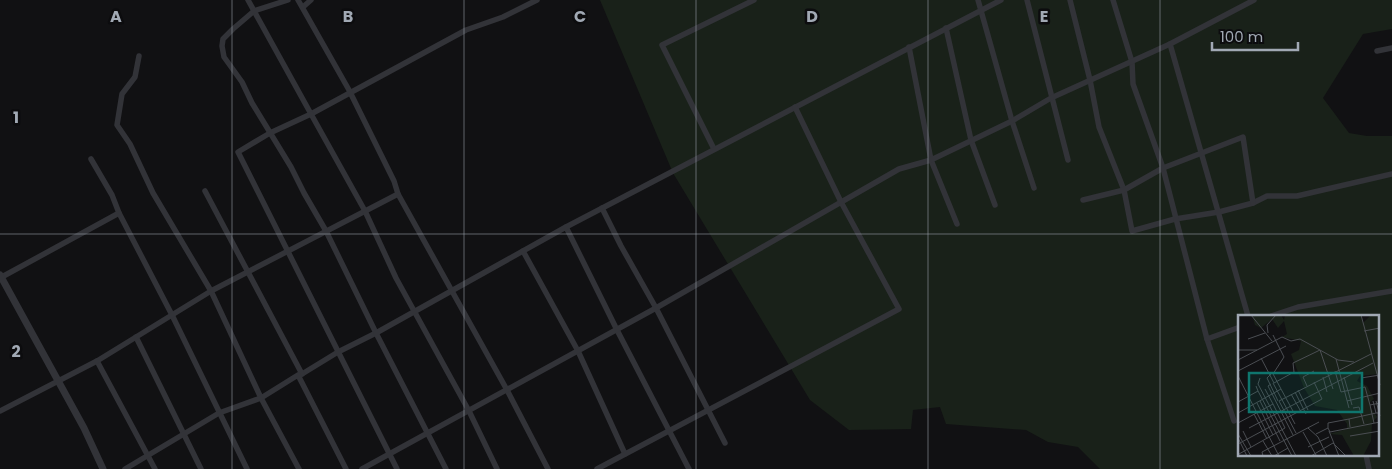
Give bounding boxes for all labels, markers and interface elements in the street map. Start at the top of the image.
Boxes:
text: A [110,5,122,28]
text: B [343,5,353,28]
text: C [574,5,586,28]
text: D [806,5,818,28]
text: E [1040,5,1048,28]
scale bar [1212,20,1298,52]
text: 100 m [1220,26,1263,47]
text: 1 [13,106,19,129]
inset map [1238,315,1380,456]
text: 2 [11,340,21,363]

